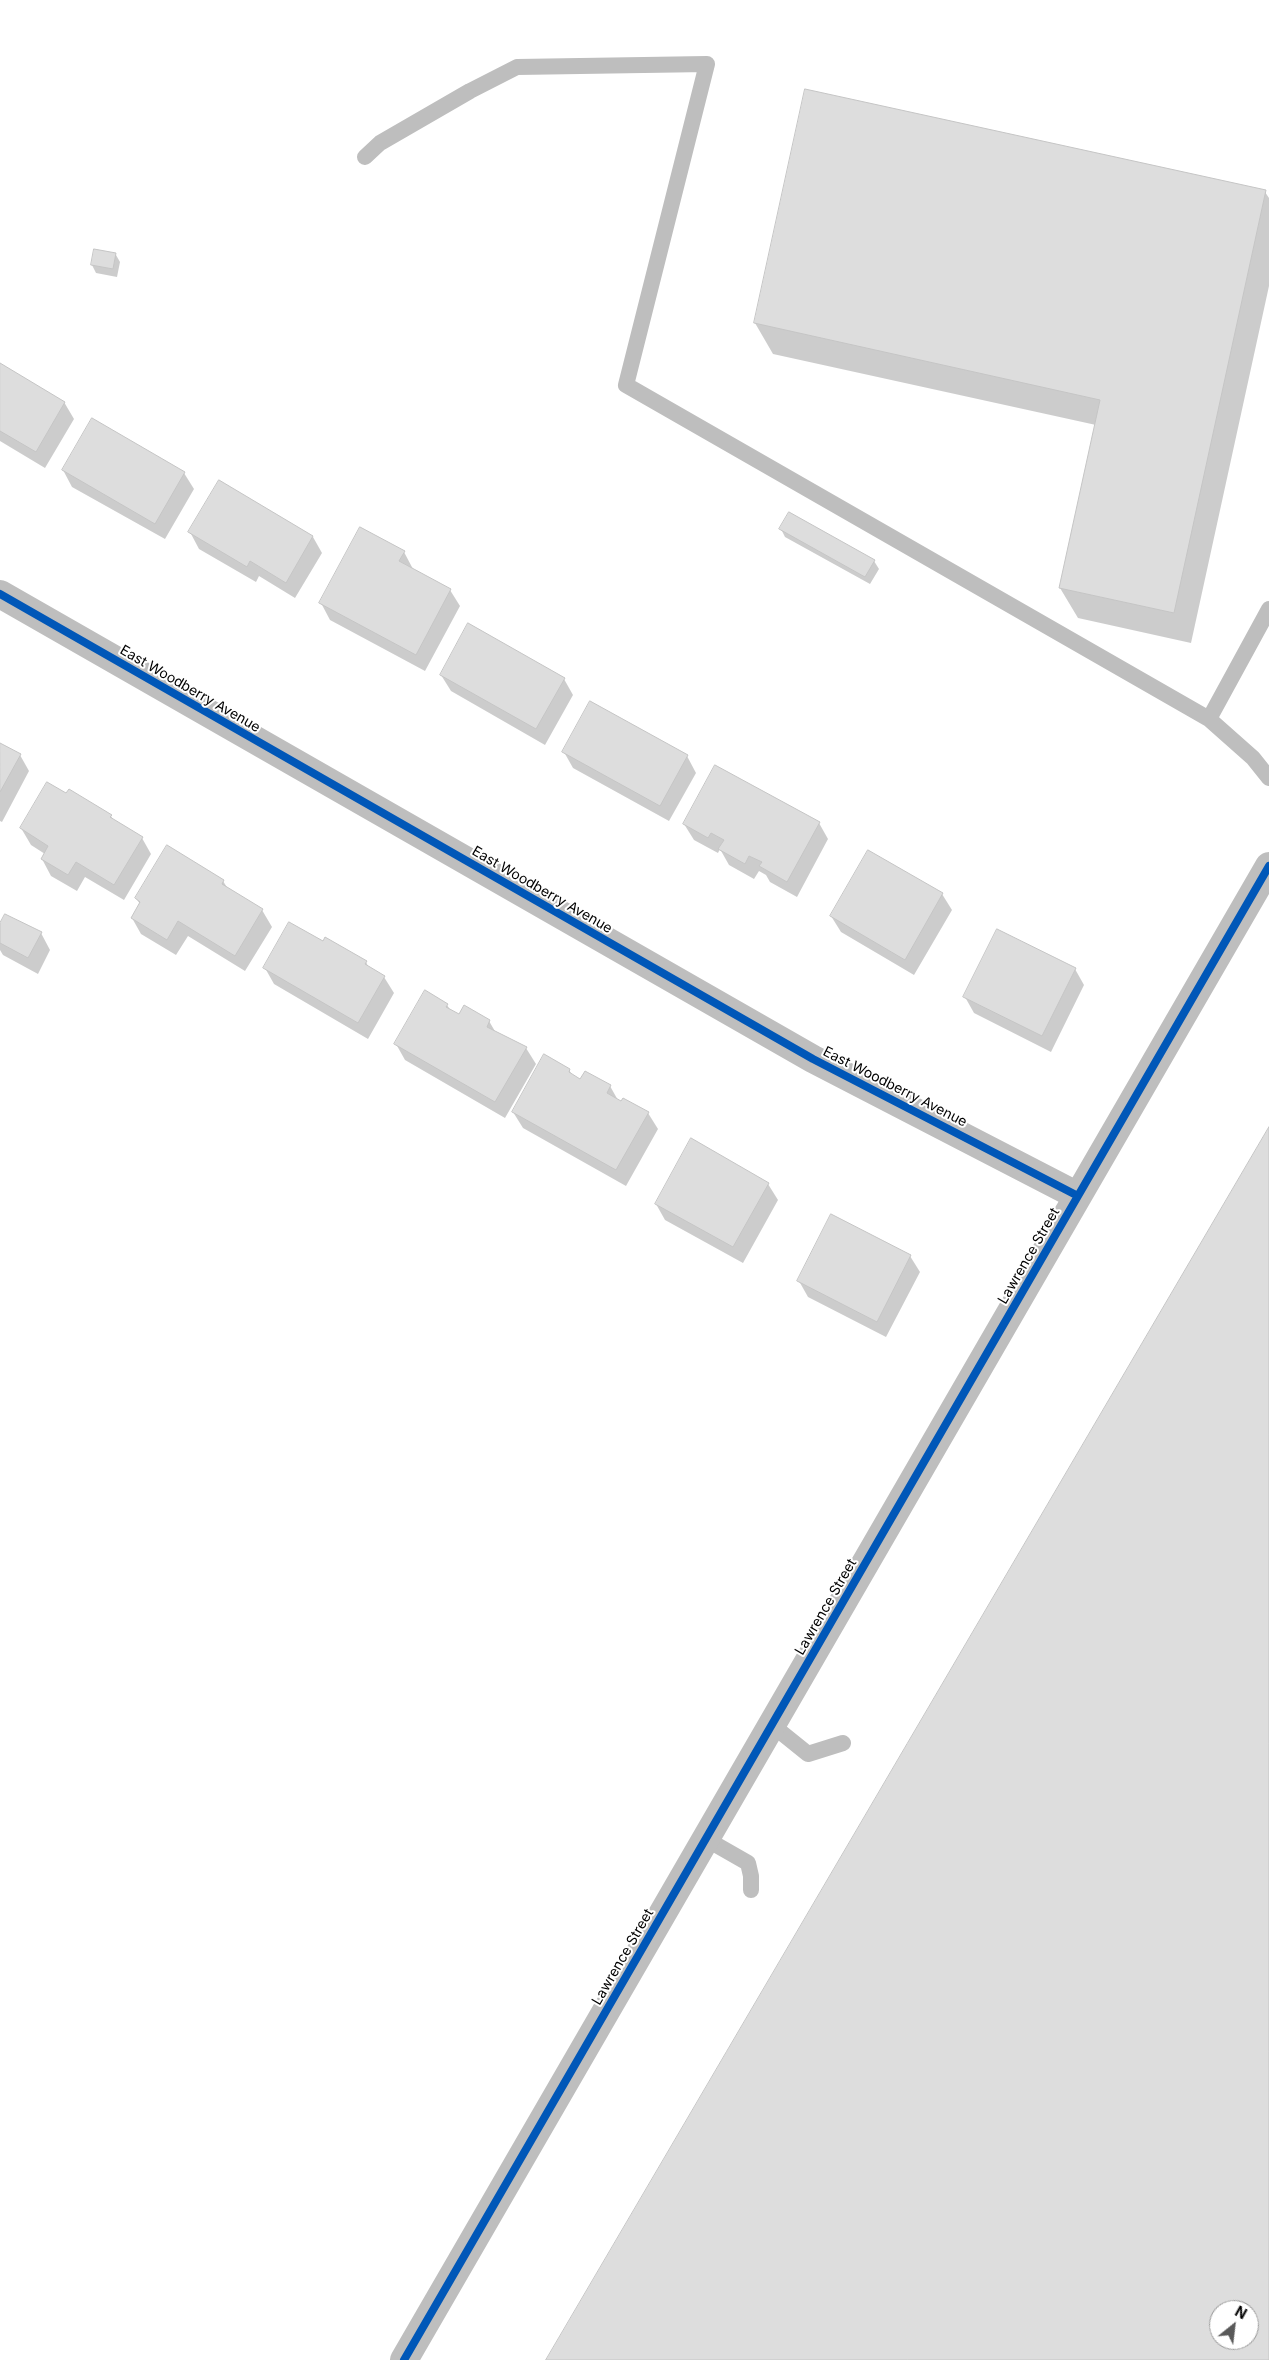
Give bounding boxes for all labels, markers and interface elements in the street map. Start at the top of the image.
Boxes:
street label: East Woodberry Avenue [117,642,263,736]
street label: East Woodberry Avenue [469,843,615,937]
street label: East Woodberry Avenue [820,1043,970,1131]
street label: Lawrence Street [995,1205,1063,1307]
street label: Lawrence Street [792,1556,860,1658]
street label: Lawrence Street [589,1906,657,2008]
north arrow [1209,2300,1259,2350]
text: N [1232,2302,1250,2322]

